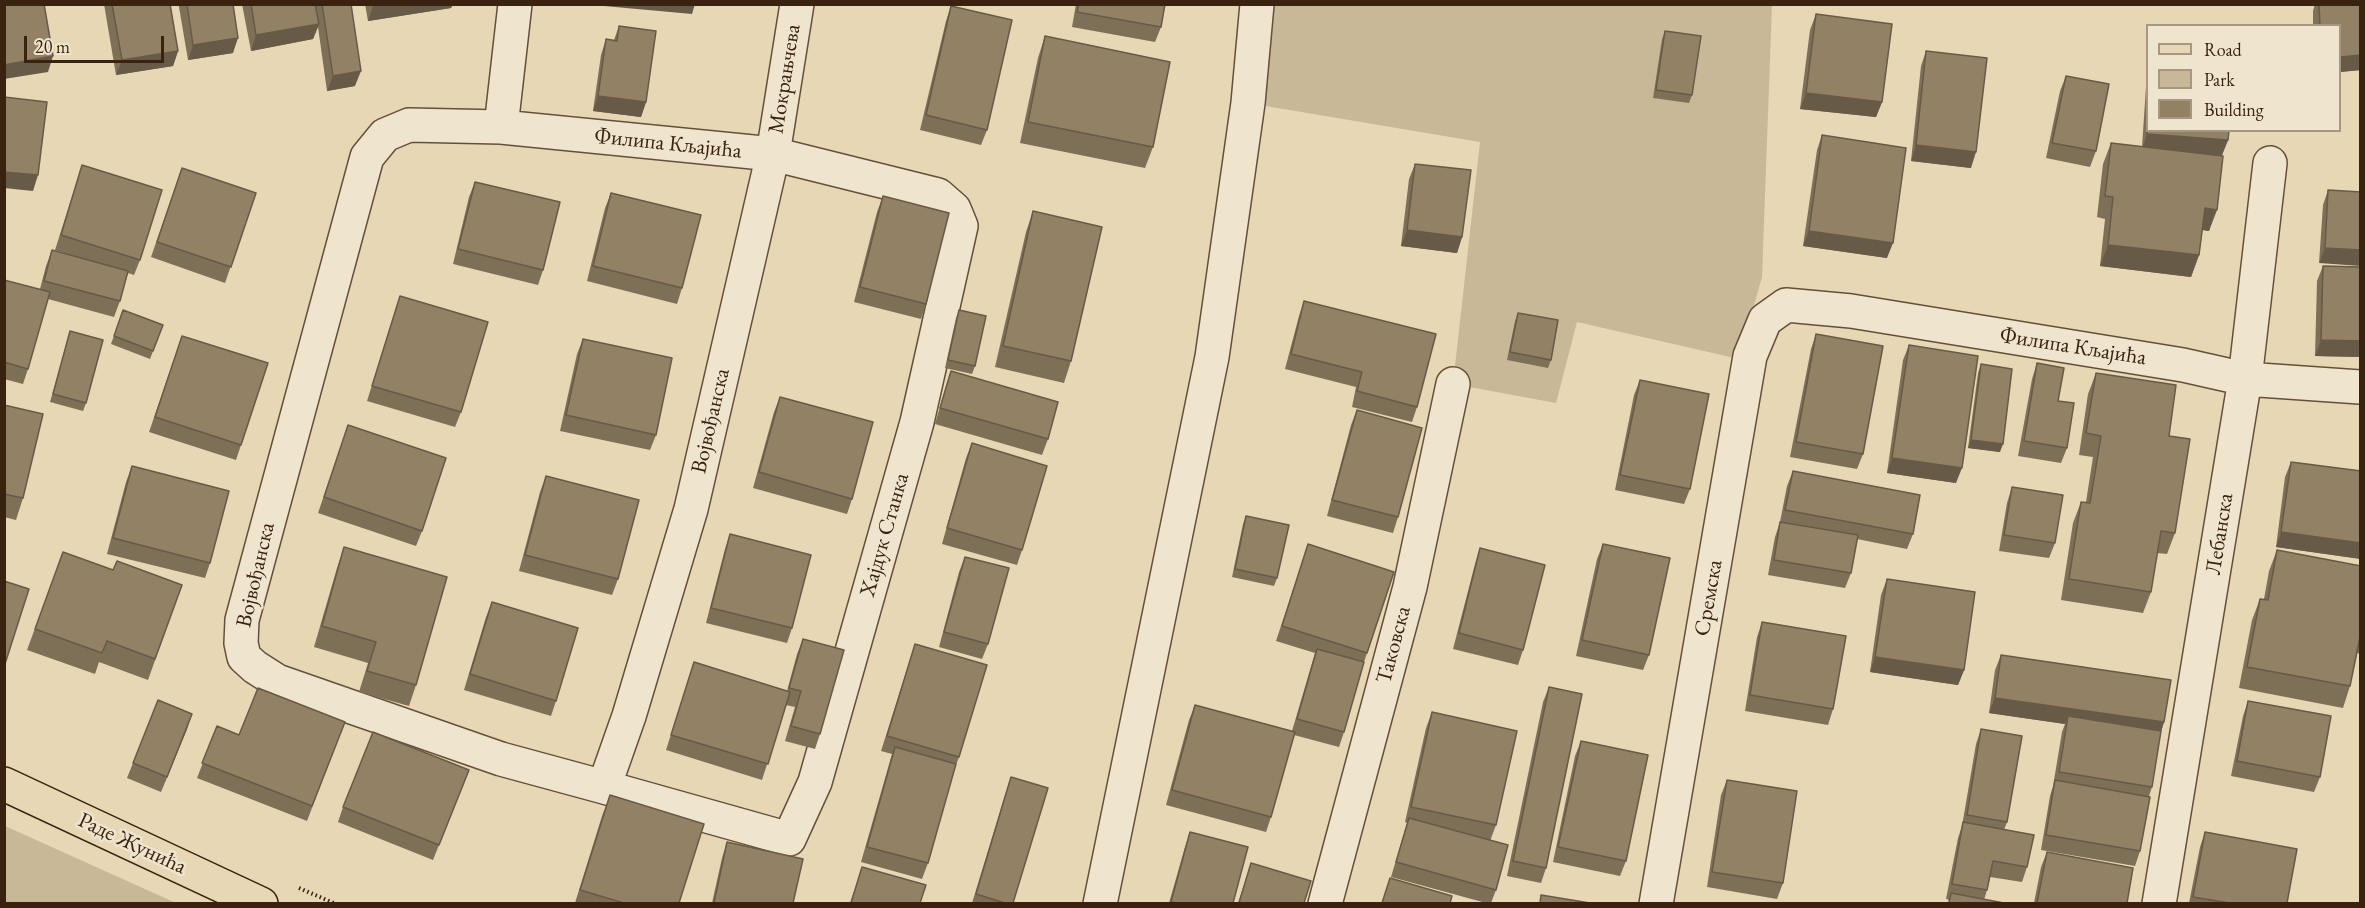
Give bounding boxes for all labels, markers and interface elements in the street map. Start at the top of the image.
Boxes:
street label: Мокрањчева [763,22,807,136]
scale bar [27,24,166,62]
legend [2146,24,2341,132]
text: 20 m [35,35,70,58]
text: Road [2204,38,2242,61]
text: Park [2204,68,2235,91]
text: Building [2204,98,2264,121]
street label: Филипа Кљајића [593,123,743,165]
street label: Филипа Кљајића [1998,322,2148,372]
street label: Војвођанска [686,366,736,476]
street label: Хајдук Станка [855,470,915,600]
street label: Лебанска [2201,491,2239,577]
street label: Војвођанска [231,520,281,630]
street label: Сремска [1689,558,1729,638]
street label: Таковска [1371,603,1417,687]
street label: Раде Жунића [74,807,190,881]

